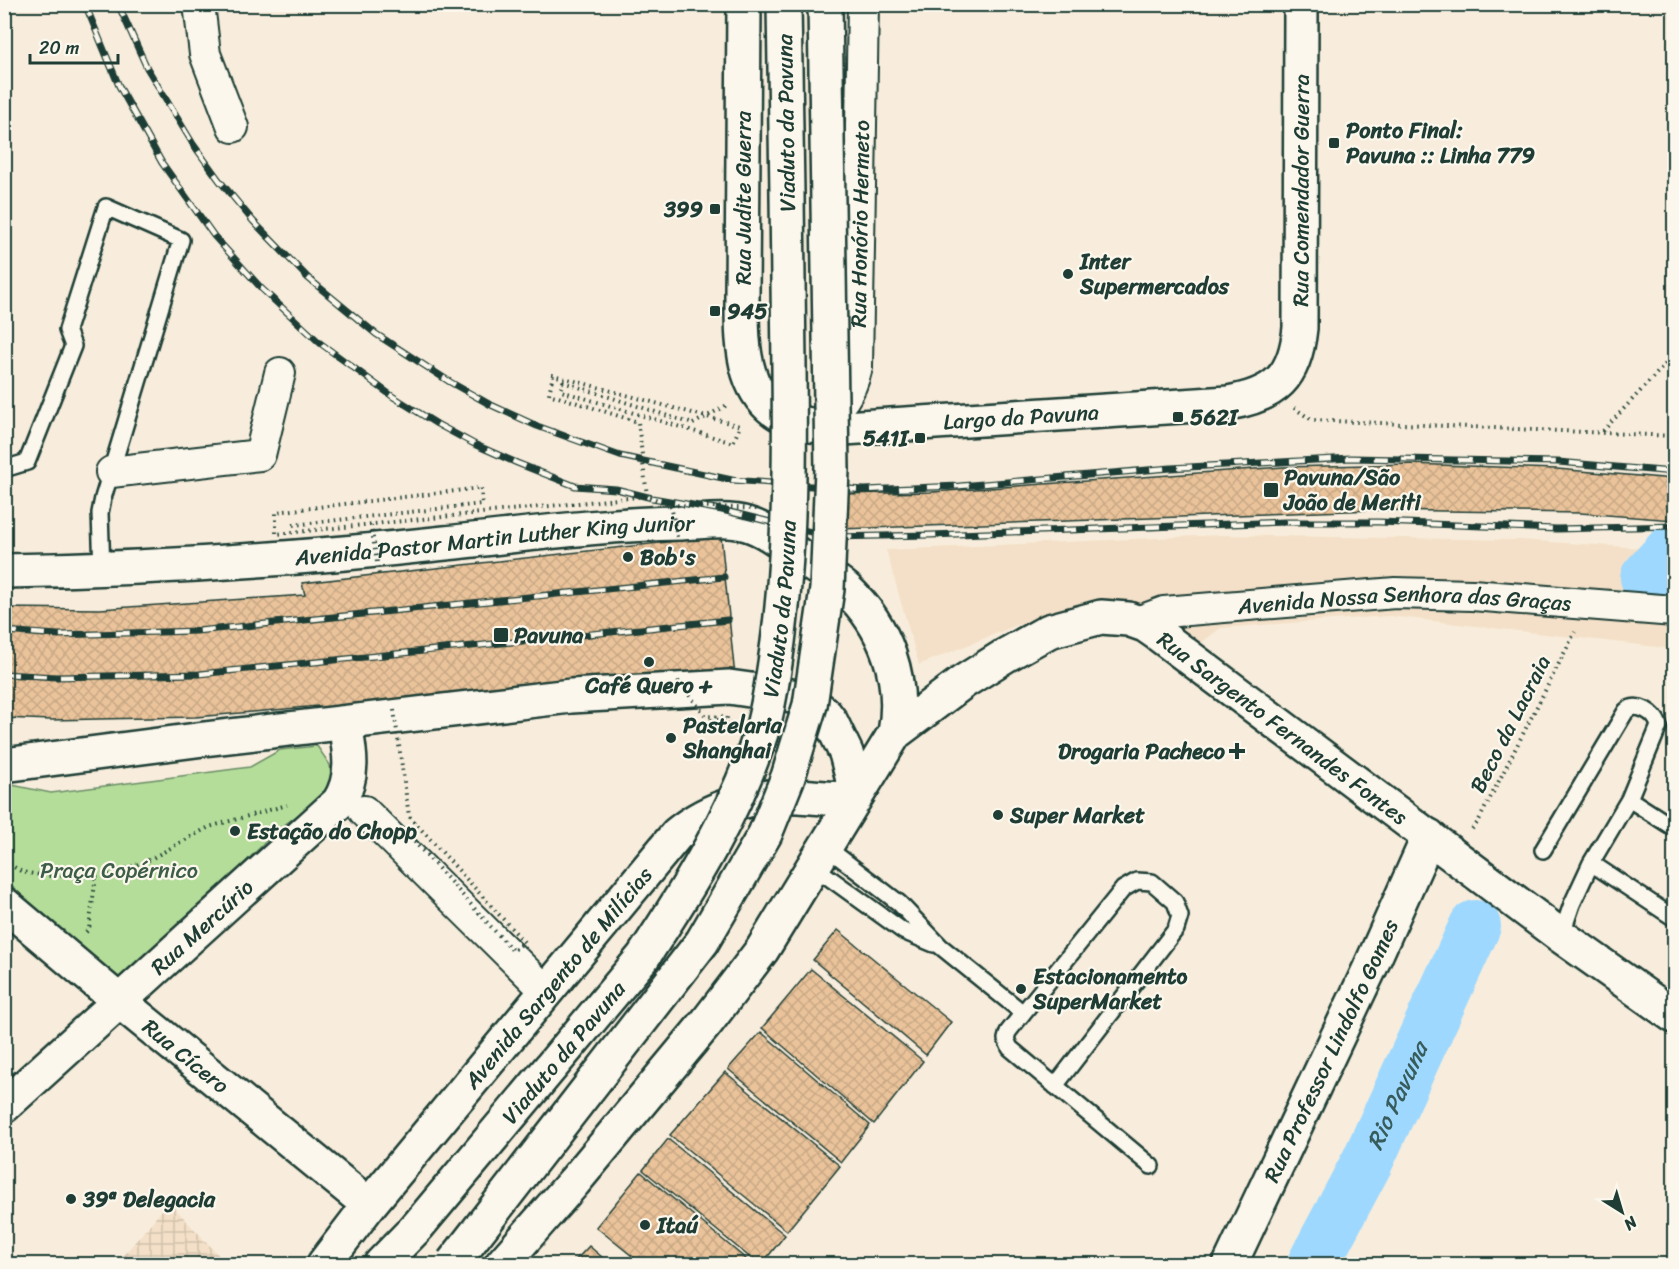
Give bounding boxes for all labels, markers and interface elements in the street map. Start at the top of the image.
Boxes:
scale bar [30,27,118,65]
text: 20 m [39,32,79,64]
street label: Viaduto da Pavuna [765,33,807,212]
street label: Rua Comendador Guerra [1281,74,1320,307]
street label: Rua Judite Guerra [724,110,763,285]
place label: Ponto Final: Pavuna :: Linha 779 [1346,111,1536,175]
street label: Rua Honório Hermeto [838,120,881,328]
marker: Ponto Final: Pavuna :: Linha 779 [1327,136,1341,150]
place label: 399 [663,190,703,229]
marker: 399 [708,202,722,216]
place label: Inter Supermercados [1079,242,1230,306]
marker: Inter Supermercados [1061,267,1075,281]
place label: 945 [727,292,768,331]
marker: 945 [708,304,722,318]
street label: Largo da Pavuna [942,392,1100,441]
place label: 562I [1190,398,1240,437]
marker: 562I [1171,410,1185,424]
place label: 541I [863,419,910,458]
marker: 541I [913,431,927,445]
place label: Pavuna/São João de Meriti [1282,458,1422,522]
marker: Pavuna/São João de Meriti [1262,481,1280,499]
street label: Avenida Pastor Martin Luther King Junior [293,503,698,577]
street label: Viaduto da Pavuna [750,518,807,700]
place label: Bob's [640,538,696,577]
marker: Bob's [621,550,635,564]
street label: Avenida Nossa Senhora das Graças [1235,573,1573,625]
place label: Pavuna [514,616,584,655]
street label: Rua Sargento Fernandes Fontes [1149,620,1417,835]
marker: Pavuna [492,626,510,644]
street label: Beco da Lacraia [1458,648,1562,800]
marker: Café Quero + [642,655,656,669]
place label: Café Quero + [584,666,713,705]
place label: Pastelaria Shanghai [682,706,783,770]
marker: Pastelaria Shanghai [664,731,678,745]
place label: Drogaria Pacheco [1058,732,1226,771]
marker: Drogaria Pacheco [1230,744,1244,758]
place label: Super Market [1009,796,1145,835]
marker: Super Market [991,808,1005,822]
place label: Estação do Chopp [247,812,417,851]
marker: Estação do Chopp [228,824,242,838]
park label: Praça Copérnico [40,851,198,890]
street label: Avenida Sargento de Milícias [453,857,663,1098]
street label: Rua Mercúrio [141,869,263,985]
street label: Rua Professor Lindolfo Gomes [1252,911,1410,1189]
place label: Estacionamento SuperMarket [1032,957,1188,1021]
street label: Viaduto da Pavuna [491,971,636,1133]
marker: Estacionamento SuperMarket [1014,982,1028,996]
street label: Rua Cícero [134,1008,239,1104]
water label: Rio Pavuna [1354,1032,1441,1157]
place label: 39ª Delegacia [82,1180,216,1219]
north arrow [1592,1182,1652,1242]
marker: 39ª Delegacia [64,1192,78,1206]
place label: Itaú [656,1206,699,1245]
text: N [1617,1208,1645,1239]
marker: Itaú [638,1218,652,1232]

